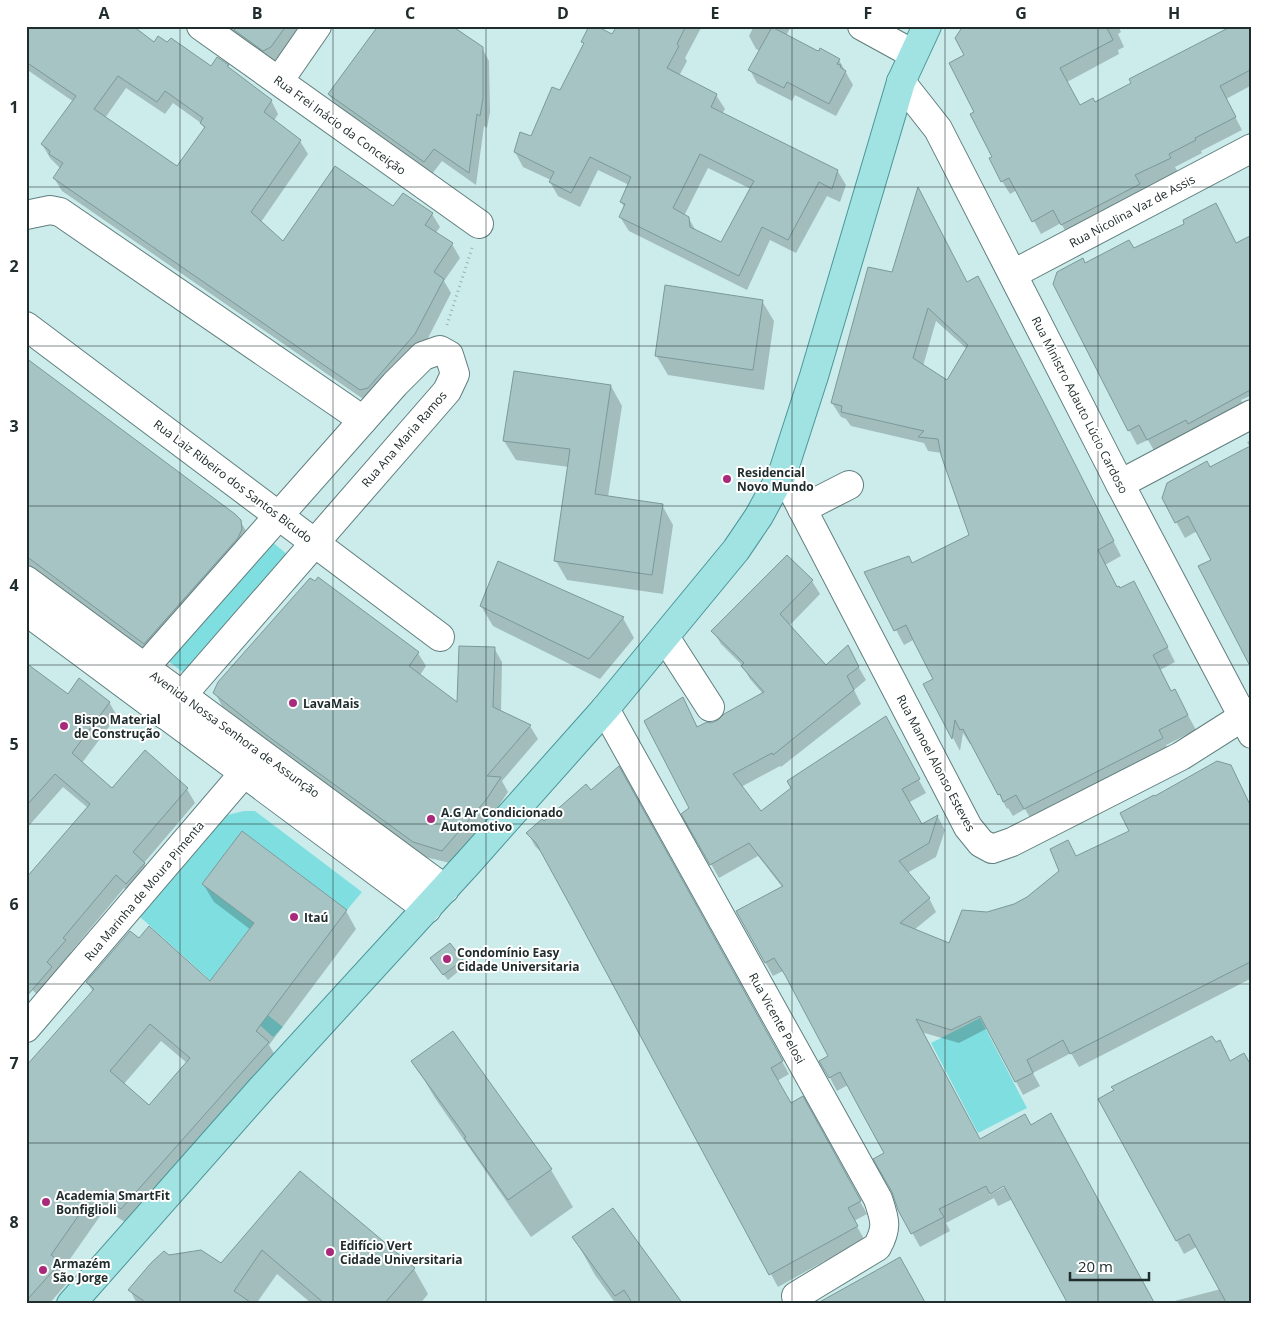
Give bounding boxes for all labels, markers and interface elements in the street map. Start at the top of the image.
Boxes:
text: A [98,2,110,24]
text: B [252,2,262,24]
text: C [405,2,415,24]
text: D [557,2,569,24]
text: E [711,2,720,24]
text: F [864,2,872,24]
text: G [1015,2,1027,24]
text: H [1168,2,1180,24]
street label: Rua Frei Inácio da Conceição [271,71,409,179]
text: 1 [9,96,19,118]
street label: Rua Nicolina Vaz de Assis [1066,170,1198,251]
text: 2 [9,255,19,277]
street label: Rua Ministro Adauto Lúcio Cardoso [1028,313,1132,497]
street label: Rua Ana Maria Ramos [357,387,451,491]
text: 3 [9,415,19,437]
street label: Rua Laiz Ribeiro dos Santos Bicudo [150,416,316,546]
place label: Residencial Novo Mundo [737,464,814,495]
marker: Residencial Novo Mundo [721,473,733,485]
text: 4 [9,574,19,596]
street label: Avenida Nossa Senhora de Assunção [147,667,323,801]
street label: Rua Manoel Alonso Esteves [893,692,979,835]
place label: LavaMais [303,695,359,712]
marker: LavaMais [287,697,299,709]
place label: Bispo Material de Construção [74,711,161,742]
marker: Bispo Material de Construção [58,720,70,732]
text: 5 [9,733,19,755]
place label: A.G Ar Condicionado Automotivo [441,804,563,835]
marker: A.G Ar Condicionado Automotivo [425,813,437,825]
street label: Rua Marinha de Moura Pimenta [80,817,208,965]
text: 6 [9,893,19,915]
place label: Itaú [304,909,328,926]
marker: Itaú [288,911,300,923]
place label: Condomínio Easy Cidade Universitaria [457,944,579,975]
marker: Condomínio Easy Cidade Universitaria [441,953,453,965]
street label: Rua Vicente Pelosi [745,969,809,1067]
text: 7 [9,1052,19,1074]
place label: Academia SmartFit Bonfiglioli [56,1187,170,1218]
marker: Academia SmartFit Bonfiglioli [40,1196,52,1208]
text: 8 [9,1211,19,1233]
place label: Edifício Vert Cidade Universitaria [340,1237,462,1268]
marker: Edifício Vert Cidade Universitaria [324,1246,336,1258]
scale bar [1070,1250,1149,1282]
place label: Armazém São Jorge [53,1255,111,1286]
text: 20 m [1078,1256,1113,1276]
marker: Armazém São Jorge [37,1264,49,1276]

